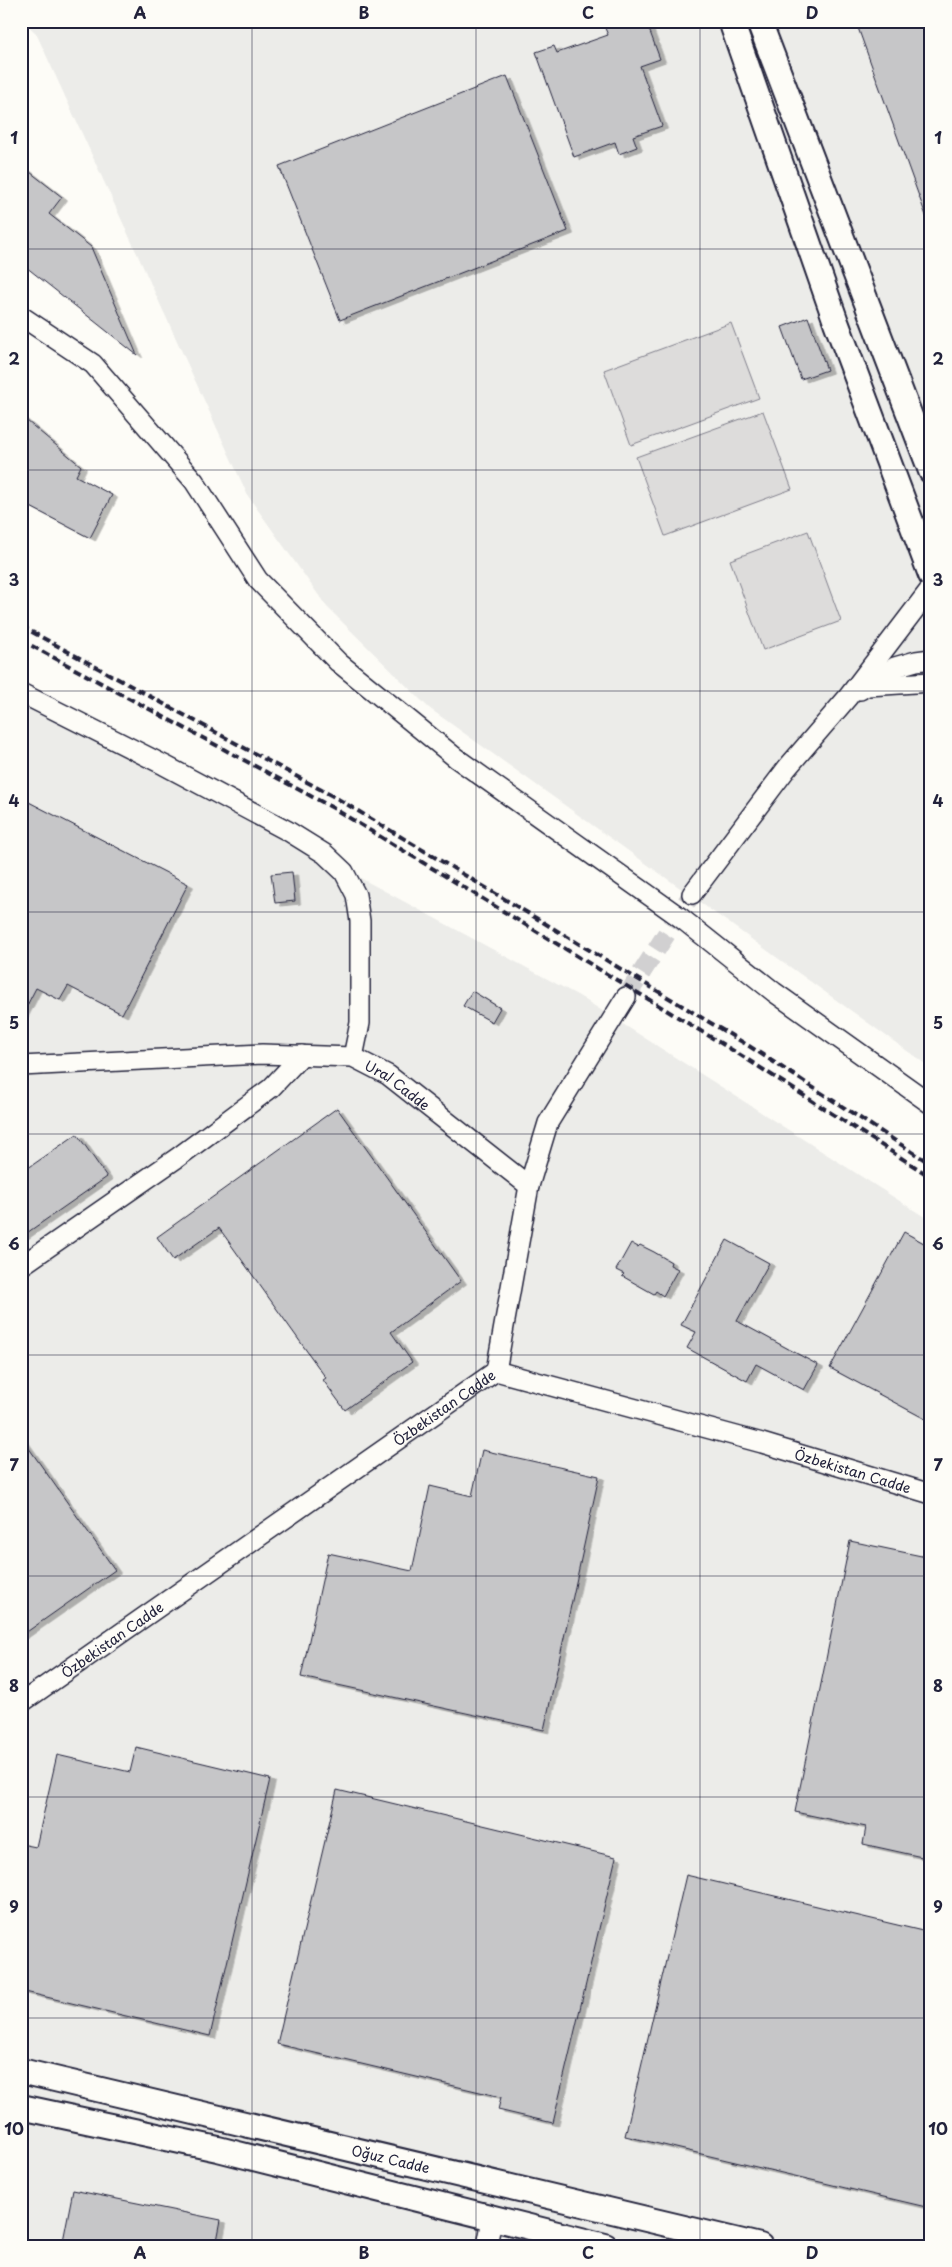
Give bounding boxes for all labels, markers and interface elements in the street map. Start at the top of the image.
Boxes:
text: A [134,0,147,24]
text: B [359,0,370,24]
text: C [582,0,594,24]
text: D [806,0,818,24]
text: 1 [10,125,18,149]
text: 1 [934,125,942,149]
text: 2 [8,346,20,370]
text: 2 [932,346,944,370]
text: 3 [9,567,19,591]
text: 3 [933,567,943,591]
text: 4 [9,788,20,812]
text: 4 [933,788,944,812]
text: 5 [9,1010,19,1034]
text: 5 [933,1010,943,1034]
street label: Ural Cadde [361,1054,435,1115]
text: 6 [8,1231,20,1255]
text: 6 [932,1231,944,1255]
street label: Özbekistan Cadde [388,1364,499,1451]
street label: Özbekistan Cadde [792,1443,914,1498]
text: 7 [9,1452,19,1476]
text: 7 [933,1452,943,1476]
street label: Özbekistan Cadde [56,1596,167,1683]
text: 8 [9,1673,19,1697]
text: 8 [933,1673,943,1697]
text: 9 [9,1894,19,1918]
text: 9 [933,1894,943,1918]
text: 10 [4,2116,24,2140]
text: 10 [928,2116,948,2140]
street label: Oğuz Cadde [350,2139,432,2178]
text: A [134,2240,147,2264]
text: B [359,2240,370,2264]
text: C [582,2240,594,2264]
text: D [806,2240,818,2264]

